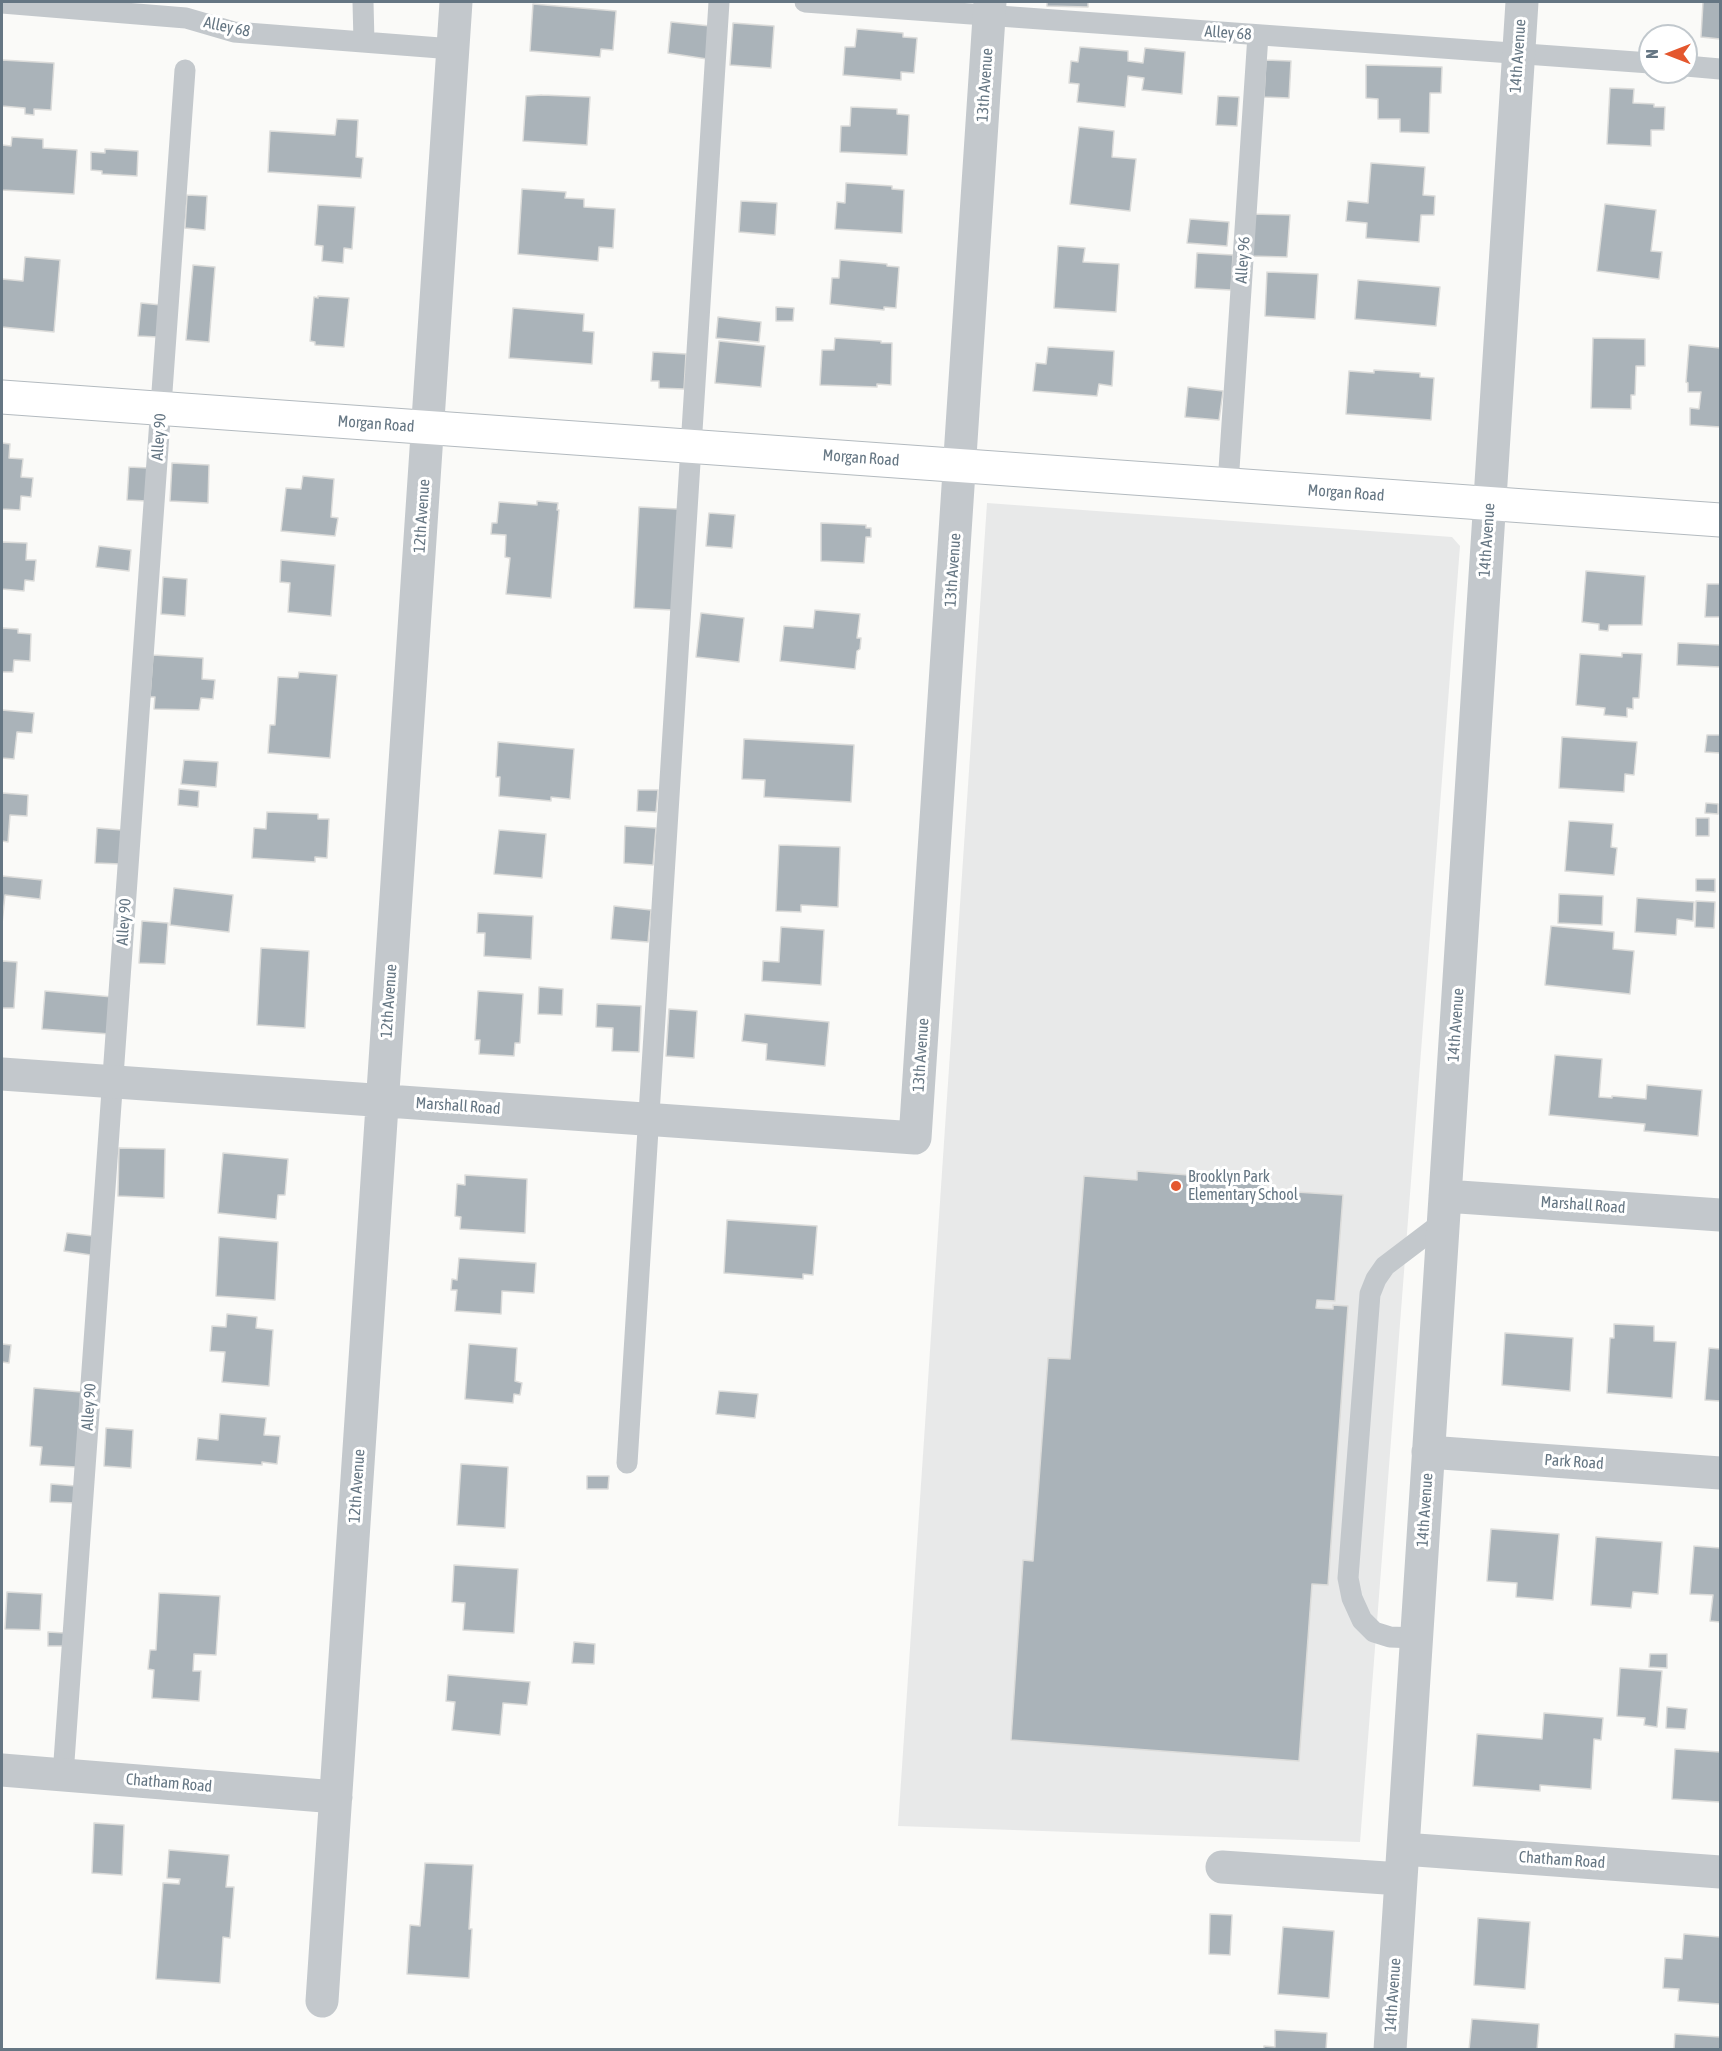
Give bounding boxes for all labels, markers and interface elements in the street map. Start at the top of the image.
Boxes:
street label: Alley 68 [202,13,252,41]
street label: 14th Avenue [1506,18,1530,94]
street label: Alley 68 [1204,22,1252,44]
north arrow [1638,24,1698,84]
street label: 13th Avenue [973,47,997,123]
text: N [1643,49,1661,59]
street label: Alley 96 [1232,236,1254,284]
street label: Morgan Road [337,412,415,436]
street label: Alley 90 [148,413,170,461]
street label: Morgan Road [822,446,900,470]
street label: 12th Avenue [410,478,434,554]
street label: Morgan Road [1307,481,1385,505]
street label: 14th Avenue [1475,502,1499,578]
street label: 13th Avenue [941,532,965,608]
street label: Alley 90 [113,898,135,946]
street label: 12th Avenue [377,963,401,1039]
street label: 14th Avenue [1444,987,1468,1063]
street label: 13th Avenue [909,1017,933,1093]
street label: Marshall Road [415,1093,501,1119]
place label: Brooklyn Park Elementary School [1188,1167,1298,1205]
marker: Brooklyn Park Elementary School [1169,1179,1183,1193]
street label: Marshall Road [1540,1192,1626,1218]
street label: Alley 90 [78,1383,100,1431]
street label: 12th Avenue [345,1448,369,1524]
street label: Park Road [1544,1450,1604,1474]
street label: 14th Avenue [1413,1472,1437,1548]
street label: Chatham Road [125,1770,213,1796]
street label: Chatham Road [1518,1847,1606,1873]
street label: 14th Avenue [1381,1957,1405,2033]

